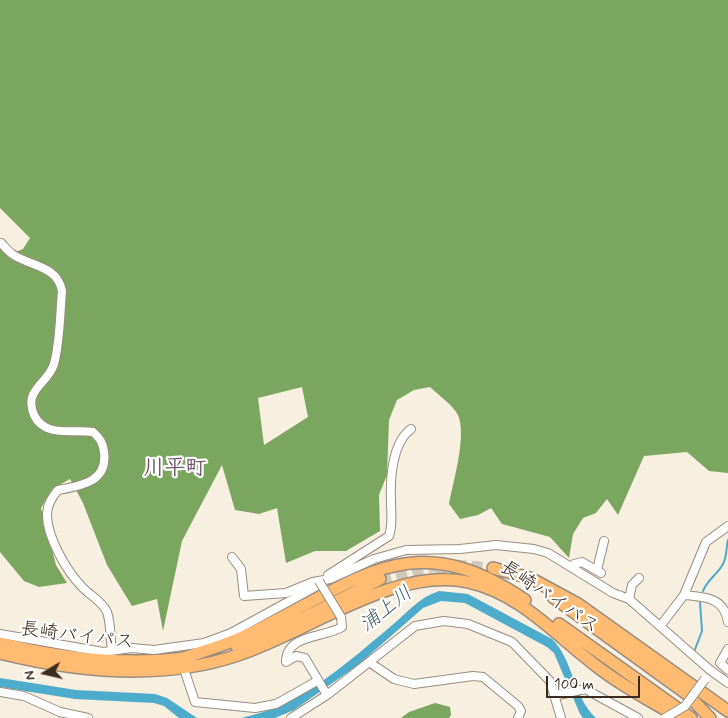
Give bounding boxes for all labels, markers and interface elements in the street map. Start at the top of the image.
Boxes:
district label: 川平町 [144,457,206,483]
street label: 長崎バイパス [495,557,603,639]
water label: 浦上川 [356,582,418,638]
street label: 長崎バイパス [19,619,135,655]
north arrow [20,648,70,698]
scale bar [548,666,642,698]
text: N [21,669,40,681]
text: 100 m [554,675,594,695]

